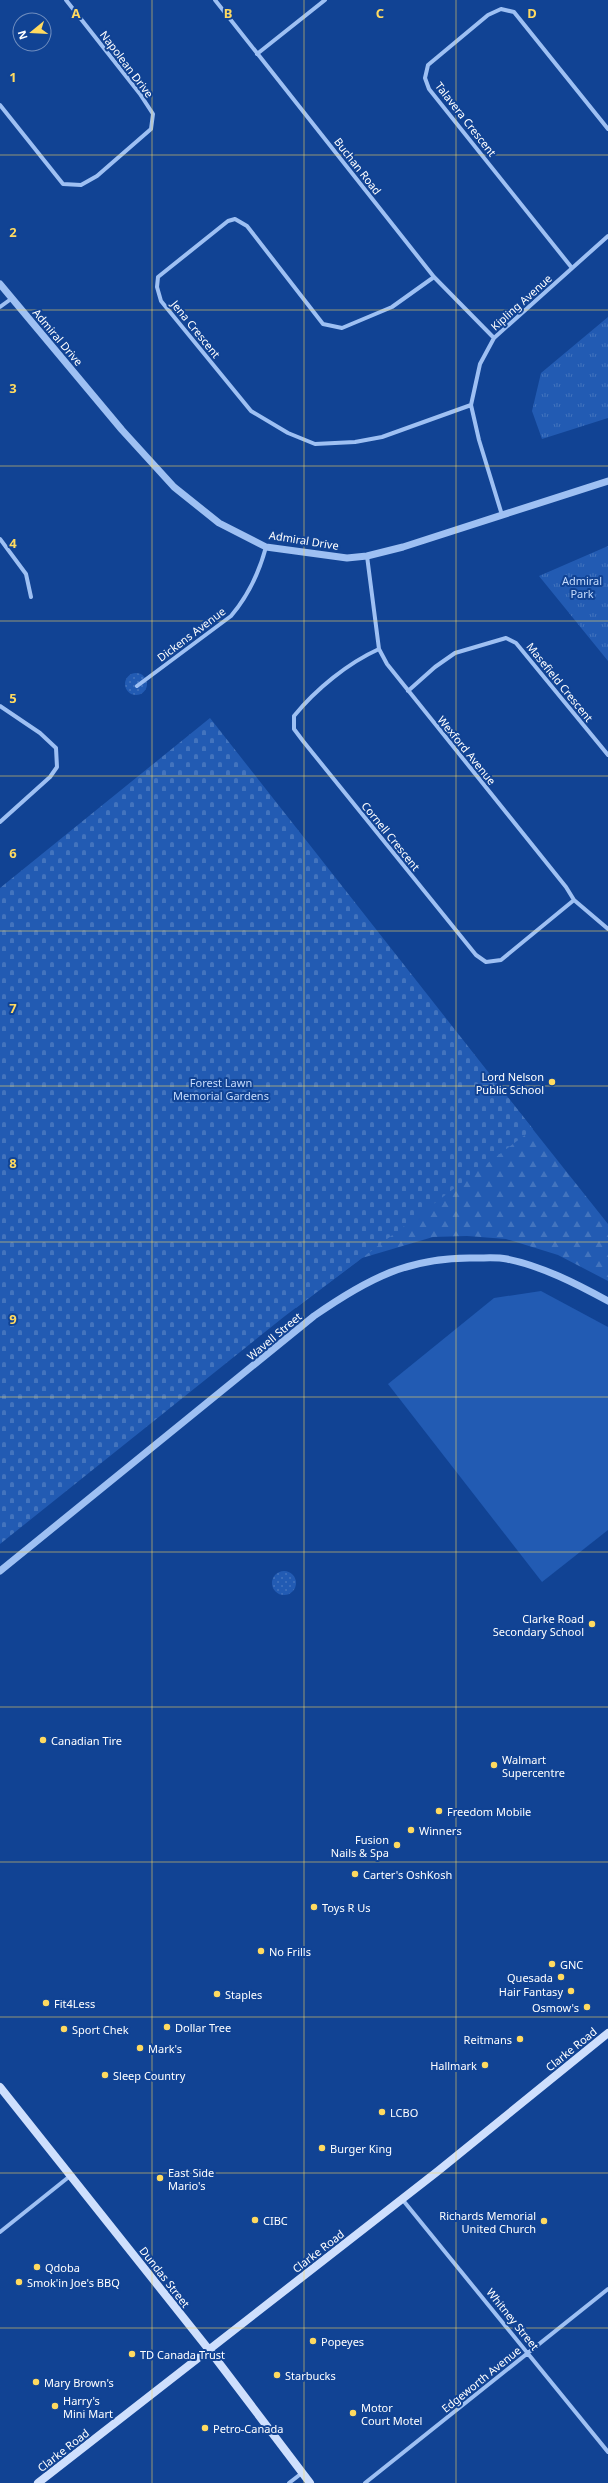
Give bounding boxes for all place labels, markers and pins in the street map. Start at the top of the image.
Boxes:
place label: Lord Nelson Public School [476,1069,544,1097]
marker: Lord Nelson Public School [547,1077,557,1087]
place label: Clarke Road Secondary School [493,1611,584,1639]
marker: Clarke Road Secondary School [587,1619,597,1629]
place label: Canadian Tire [51,1733,122,1748]
marker: Canadian Tire [38,1735,48,1745]
place label: Walmart Supercentre [502,1752,565,1780]
marker: Walmart Supercentre [489,1760,499,1770]
place label: Freedom Mobile [447,1804,531,1819]
marker: Freedom Mobile [434,1806,444,1816]
place label: Winners [419,1823,462,1838]
marker: Winners [406,1825,416,1835]
place label: Fusion Nails & Spa [331,1832,389,1860]
marker: Fusion Nails & Spa [392,1840,402,1850]
place label: Carter's OshKosh [363,1867,452,1882]
marker: Carter's OshKosh [350,1869,360,1879]
place label: Toys R Us [322,1900,371,1915]
marker: Toys R Us [309,1902,319,1912]
place label: No Frills [269,1944,311,1959]
marker: No Frills [256,1946,266,1956]
place label: GNC [560,1957,583,1972]
marker: GNC [547,1959,557,1969]
place label: Quesada [507,1970,553,1985]
marker: Quesada [556,1972,566,1982]
place label: Hair Fantasy [499,1984,563,1999]
marker: Hair Fantasy [566,1986,576,1996]
place label: Staples [225,1987,262,2002]
marker: Staples [212,1989,222,1999]
place label: Fit4Less [54,1996,95,2011]
marker: Fit4Less [41,1998,51,2008]
place label: Osmow's [532,2000,579,2015]
marker: Osmow's [582,2002,592,2012]
place label: Dollar Tree [175,2020,231,2035]
place label: Sport Chek [72,2022,129,2037]
marker: Dollar Tree [162,2022,172,2032]
marker: Sport Chek [59,2024,69,2034]
place label: Reitmans [464,2032,512,2047]
marker: Reitmans [515,2034,525,2044]
place label: Mark's [148,2041,182,2056]
marker: Mark's [135,2043,145,2053]
place label: Hallmark [430,2058,477,2073]
marker: Hallmark [480,2060,490,2070]
place label: Sleep Country [113,2068,186,2083]
marker: Sleep Country [100,2070,110,2080]
place label: LCBO [390,2105,418,2120]
marker: LCBO [377,2107,387,2117]
place label: Burger King [330,2141,392,2156]
marker: Burger King [317,2143,327,2153]
place label: East Side Mario's [168,2165,214,2193]
marker: East Side Mario's [155,2173,165,2183]
place label: Richards Memorial United Church [439,2208,536,2236]
place label: CIBC [263,2213,288,2228]
marker: CIBC [250,2215,260,2225]
marker: Richards Memorial United Church [539,2216,549,2226]
place label: Qdoba [45,2260,80,2275]
marker: Qdoba [32,2262,42,2272]
place label: Smok'in Joe's BBQ [27,2275,120,2290]
marker: Smok'in Joe's BBQ [14,2277,24,2287]
place label: Popeyes [321,2334,364,2349]
marker: Popeyes [308,2336,318,2346]
place label: TD Canada Trust [140,2347,225,2362]
marker: TD Canada Trust [127,2349,137,2359]
place label: Starbucks [285,2368,336,2383]
marker: Starbucks [272,2370,282,2380]
place label: Mary Brown's [44,2375,114,2390]
marker: Mary Brown's [31,2377,41,2387]
place label: Harry's Mini Mart [63,2393,113,2421]
place label: Motor Court Motel [361,2400,422,2428]
marker: Harry's Mini Mart [50,2401,60,2411]
marker: Motor Court Motel [348,2408,358,2418]
place label: Petro-Canada [213,2421,283,2436]
marker: Petro-Canada [200,2423,210,2433]

